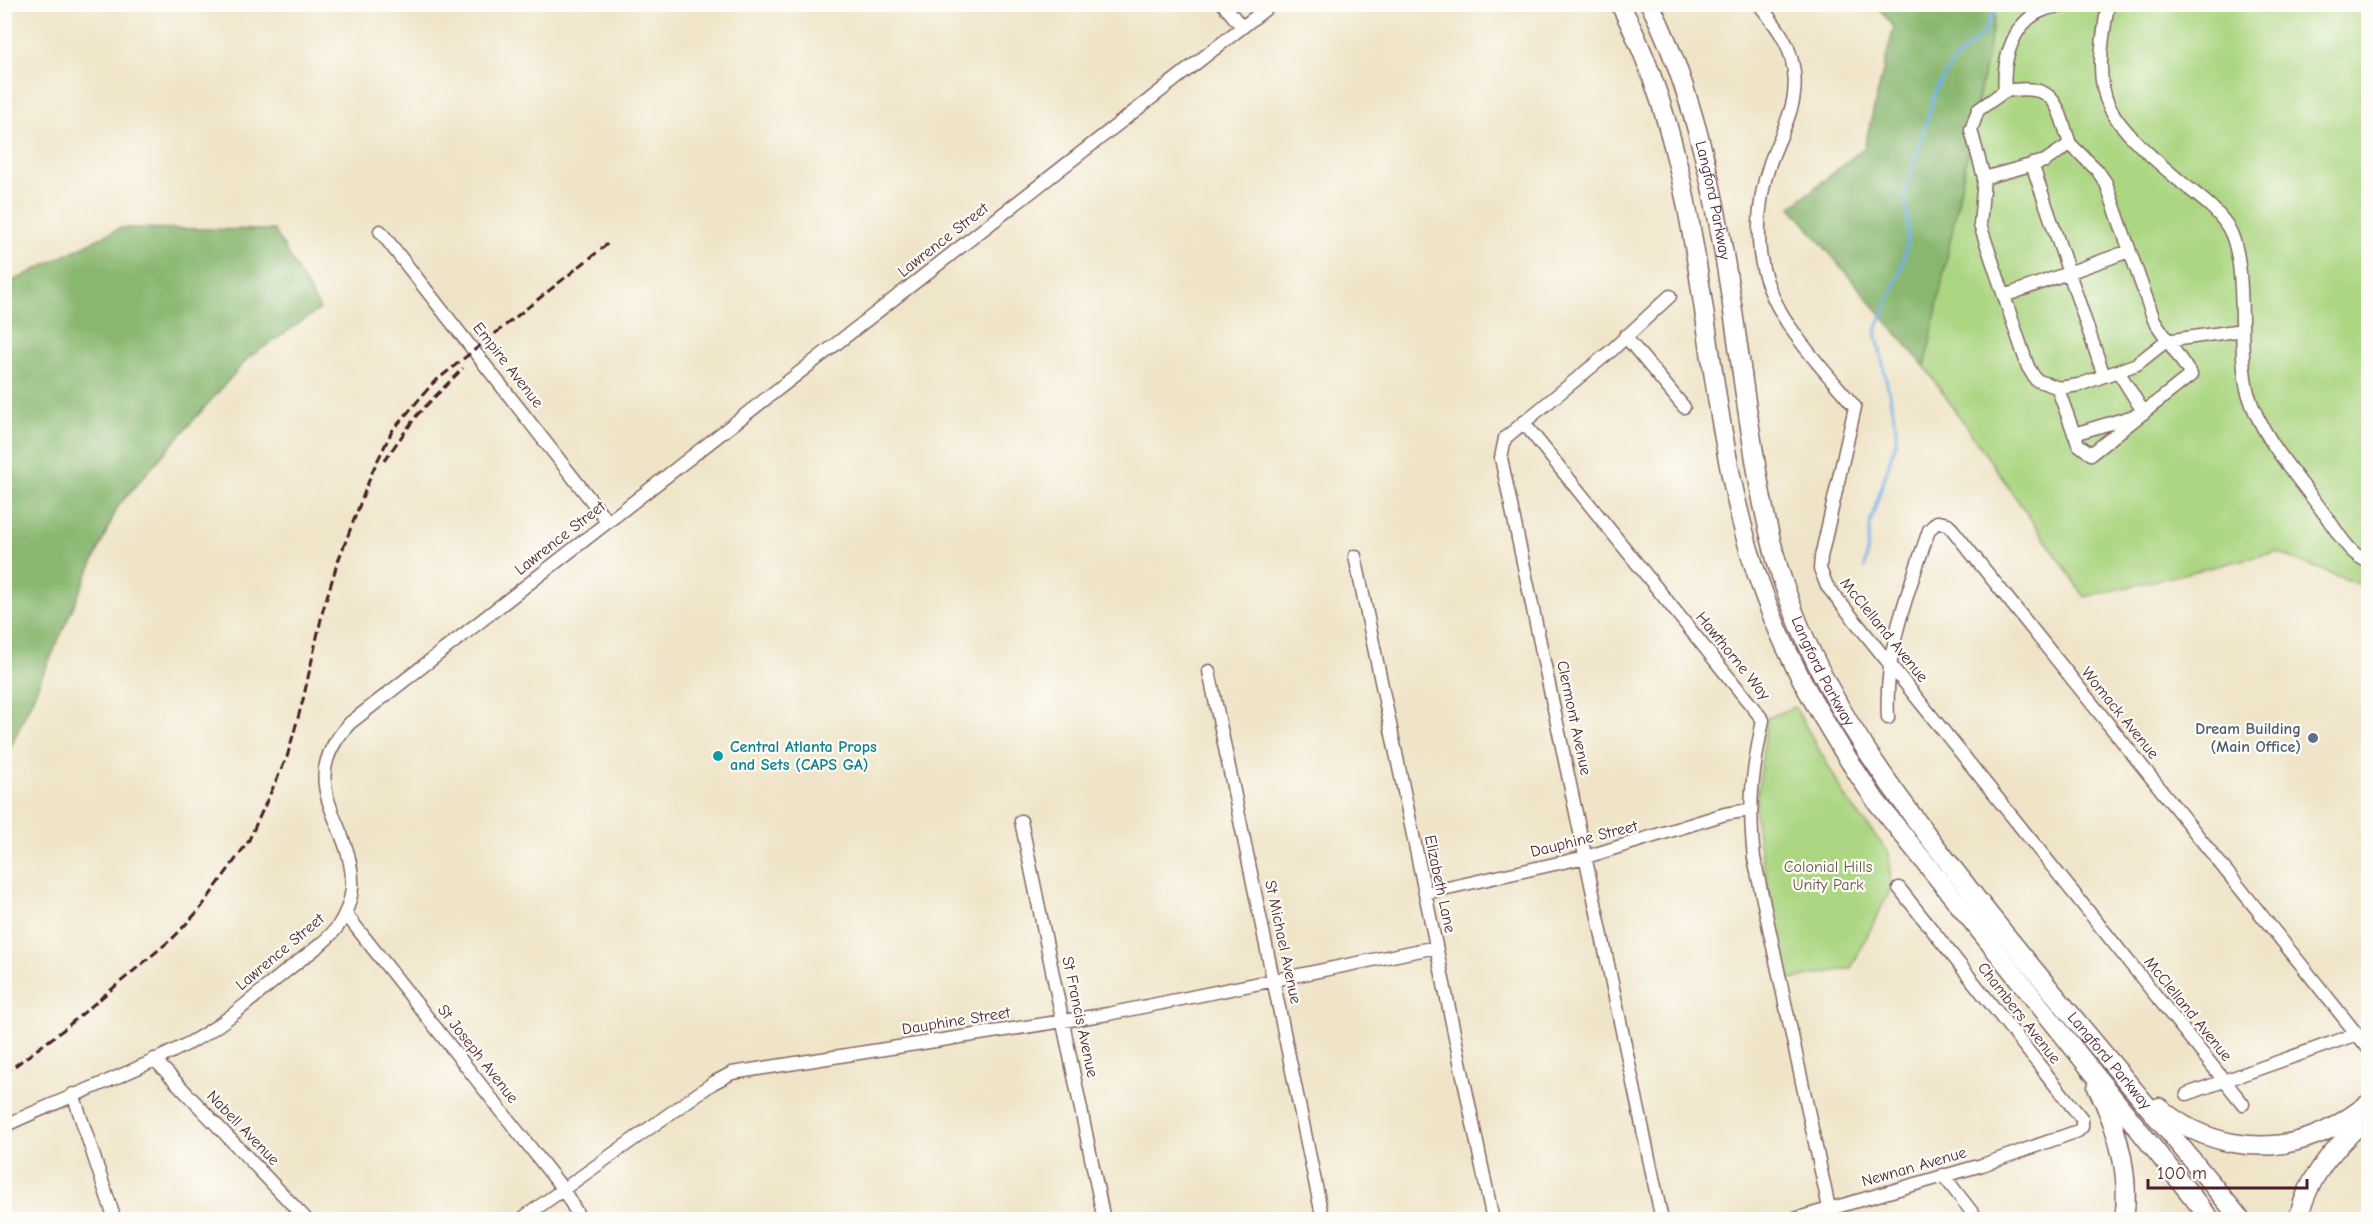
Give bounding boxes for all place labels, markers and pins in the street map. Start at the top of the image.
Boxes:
place label: Dream Building (Main Office) [2195,720,2301,756]
marker: Dream Building (Main Office) [2306,731,2320,745]
place label: Central Atlanta Props and Sets (CAPS GA) [730,738,877,774]
marker: Central Atlanta Props and Sets (CAPS GA) [711,749,725,763]

